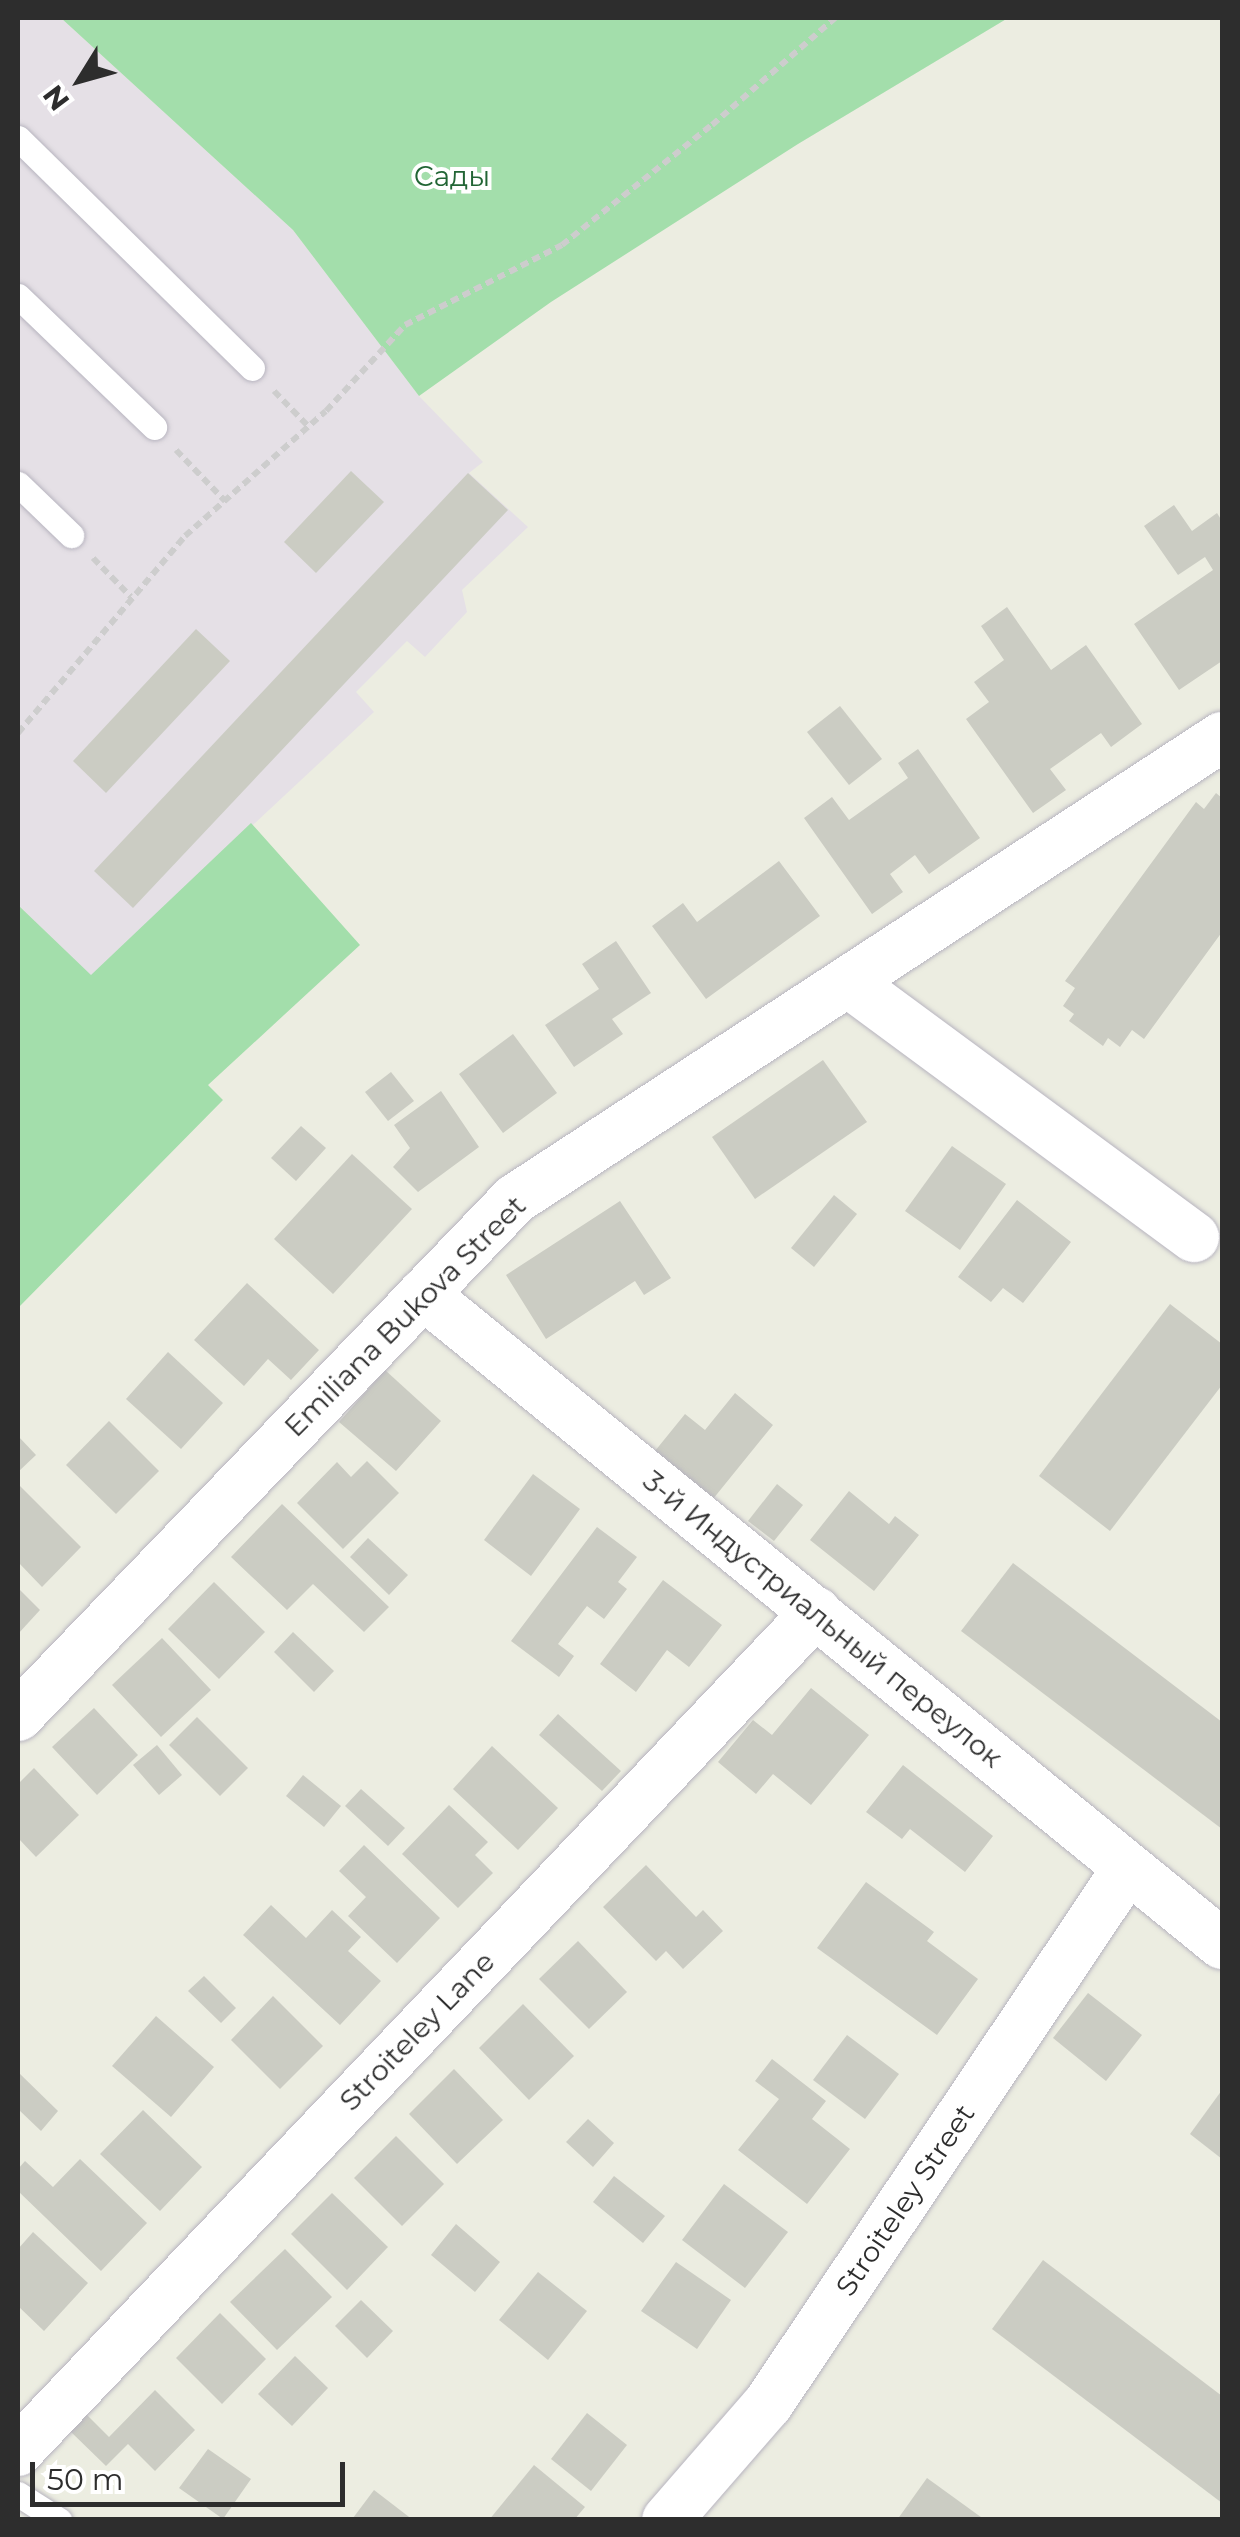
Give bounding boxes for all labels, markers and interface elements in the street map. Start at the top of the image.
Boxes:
north arrow [30,30,130,130]
text: N [36,79,76,117]
park label: Сады [414,159,490,193]
street label: Emiliana Bukova Street [278,1189,532,1443]
street label: 3-й Индустриальный переулок [637,1464,1009,1774]
street label: Stroiteley Lane [333,1945,501,2117]
street label: Stroiteley Street [829,2098,981,2302]
scale bar [35,2442,350,2504]
text: 50 m [47,2461,124,2498]

